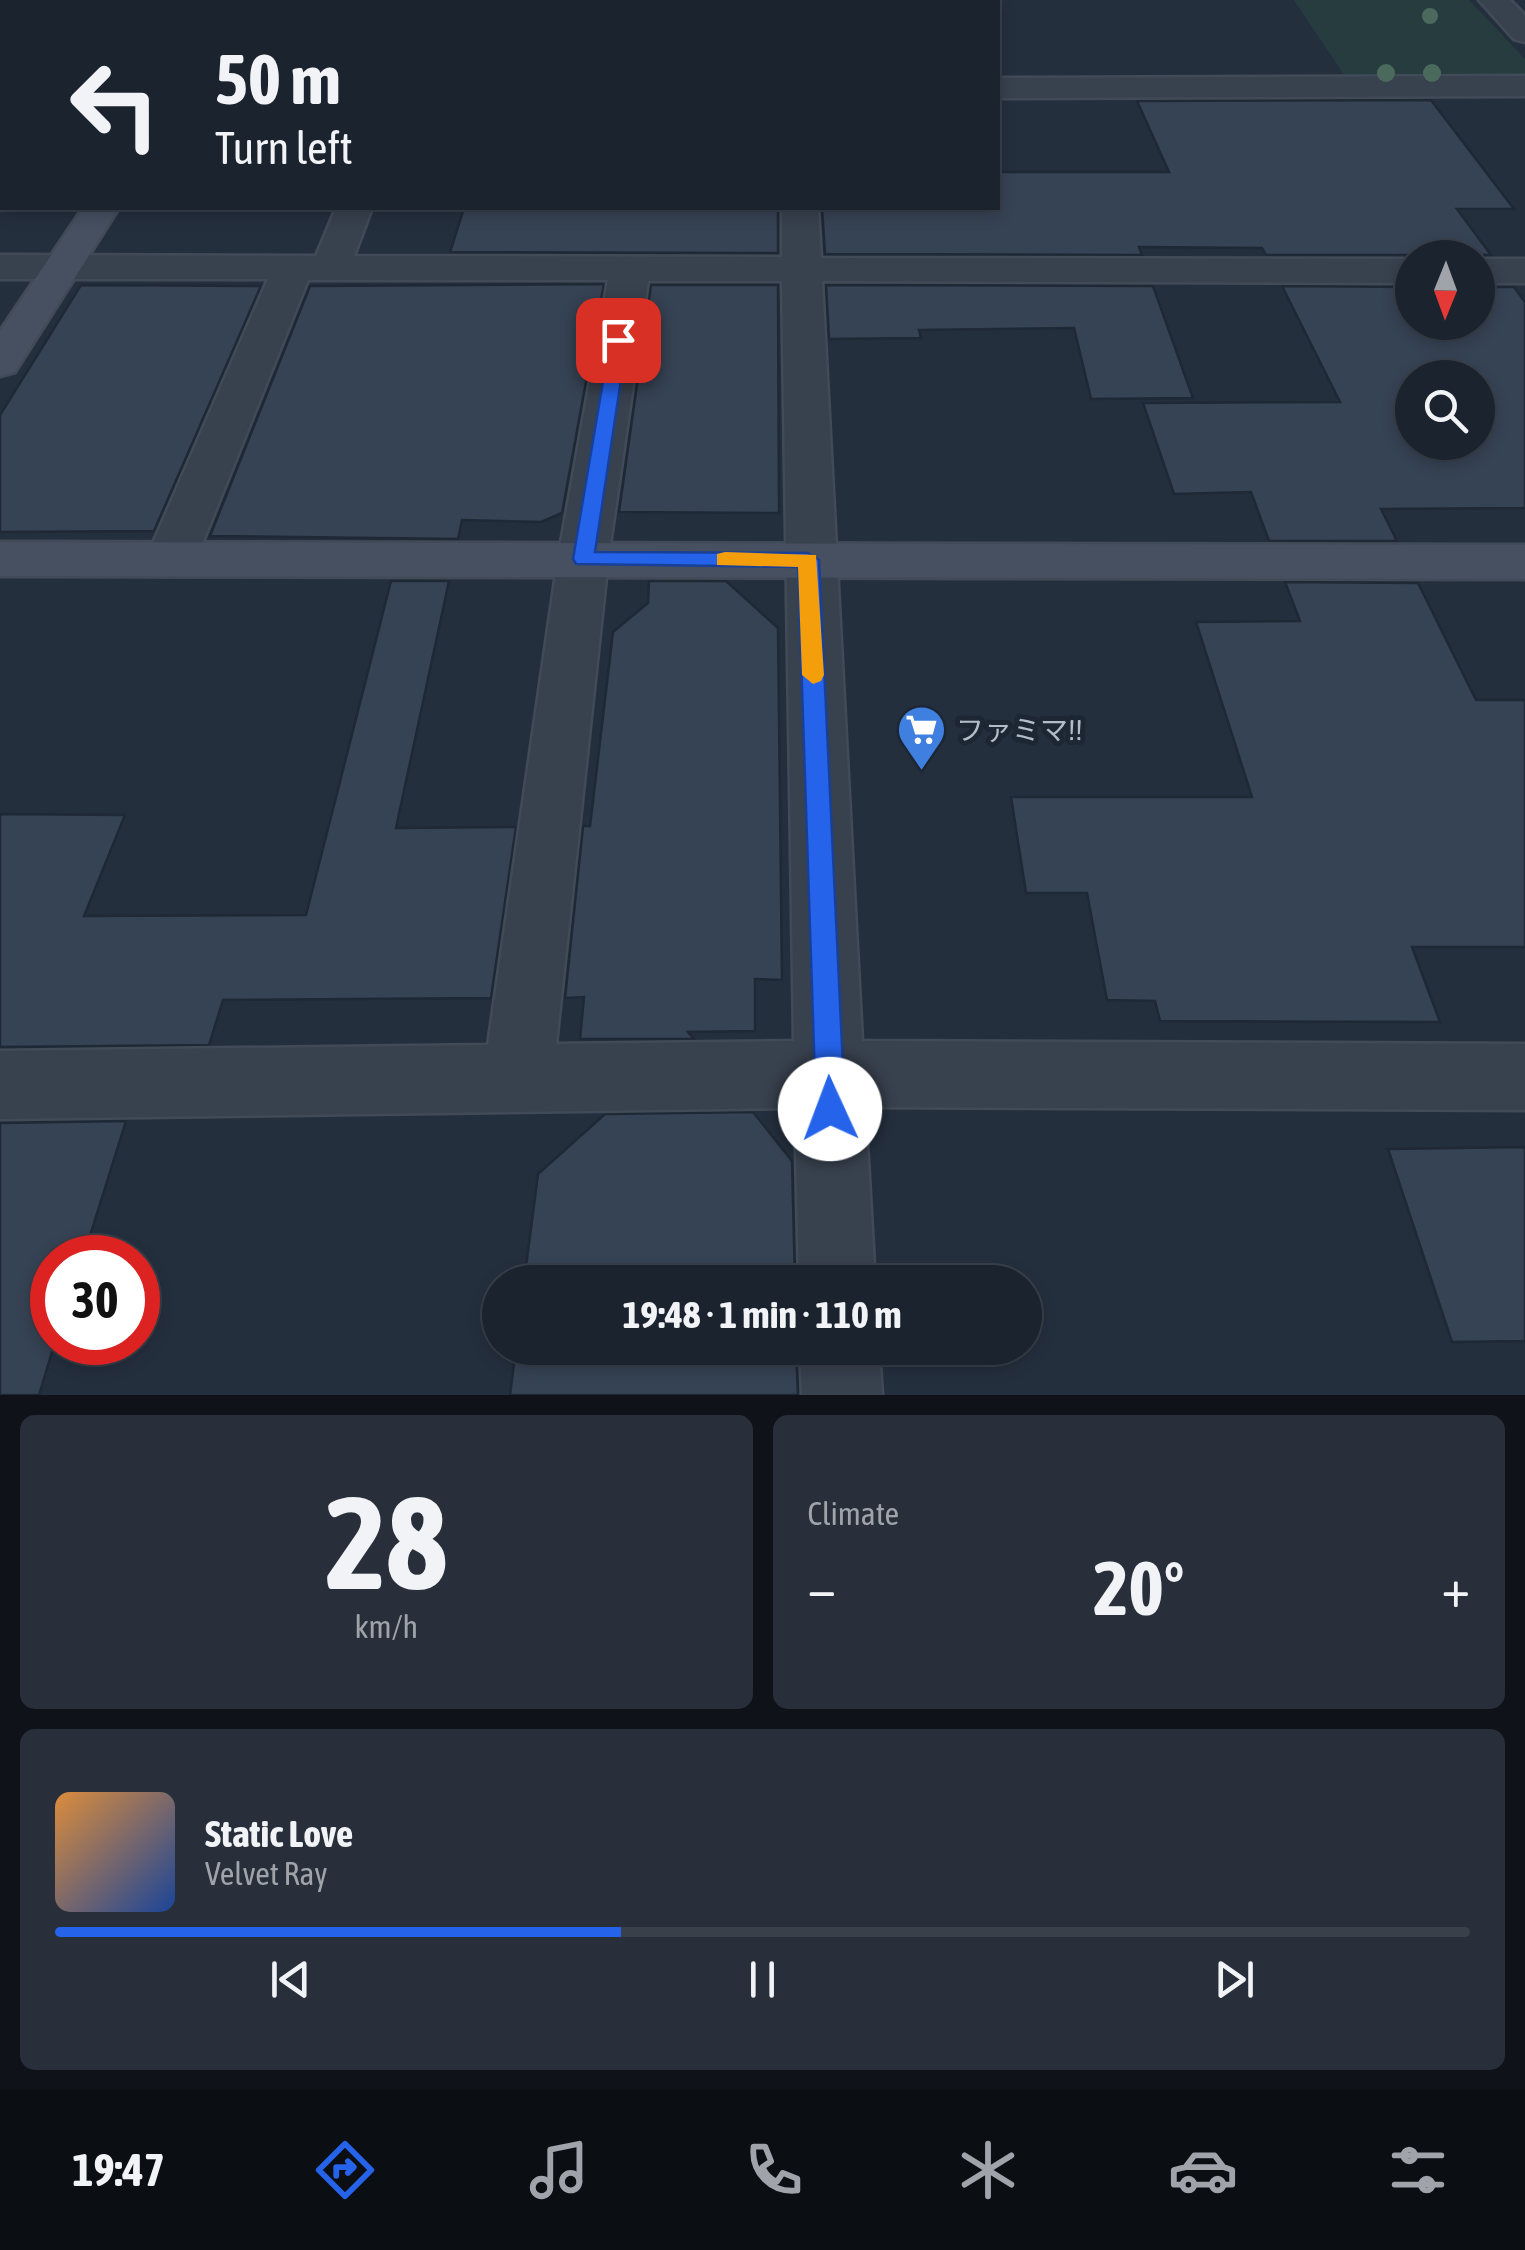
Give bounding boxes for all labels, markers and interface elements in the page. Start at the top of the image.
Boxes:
text: 50 m [215,39,341,119]
icon: left [50,40,180,170]
text: Turn left [215,122,353,174]
north arrow [1395,240,1495,340]
map controls [1395,240,1495,460]
pin [576,298,661,383]
icon: arrive [591,313,646,368]
button: search [1395,360,1495,460]
supermarket icon: ファミマ!! [895,704,947,772]
place label: ファミマ!! [956,714,1082,746]
position arrow [778,1057,882,1161]
speed limit sign: 30 [30,1235,160,1365]
text: 19:48 · 1 min · 110 m [622,1293,902,1336]
text: 28 [325,1468,447,1617]
text: Climate [808,1495,899,1532]
text: 20° [1093,1545,1184,1631]
text: − [808,1556,836,1619]
text: + [1441,1556,1470,1619]
text: km/h [355,1608,418,1645]
text: Static Love [205,1812,353,1855]
text: Velvet Ray [205,1855,327,1892]
icon: previous [263,1952,318,2007]
icon: pause [735,1952,790,2007]
icon: next [1207,1952,1262,2007]
icon: directions [310,2135,380,2205]
icon: music [524,2135,594,2205]
icon: phone [739,2135,809,2205]
icon: climate [953,2135,1023,2205]
icon: car [1168,2135,1238,2205]
icon: filters [1383,2135,1453,2205]
text: 19:47 [72,2144,165,2196]

